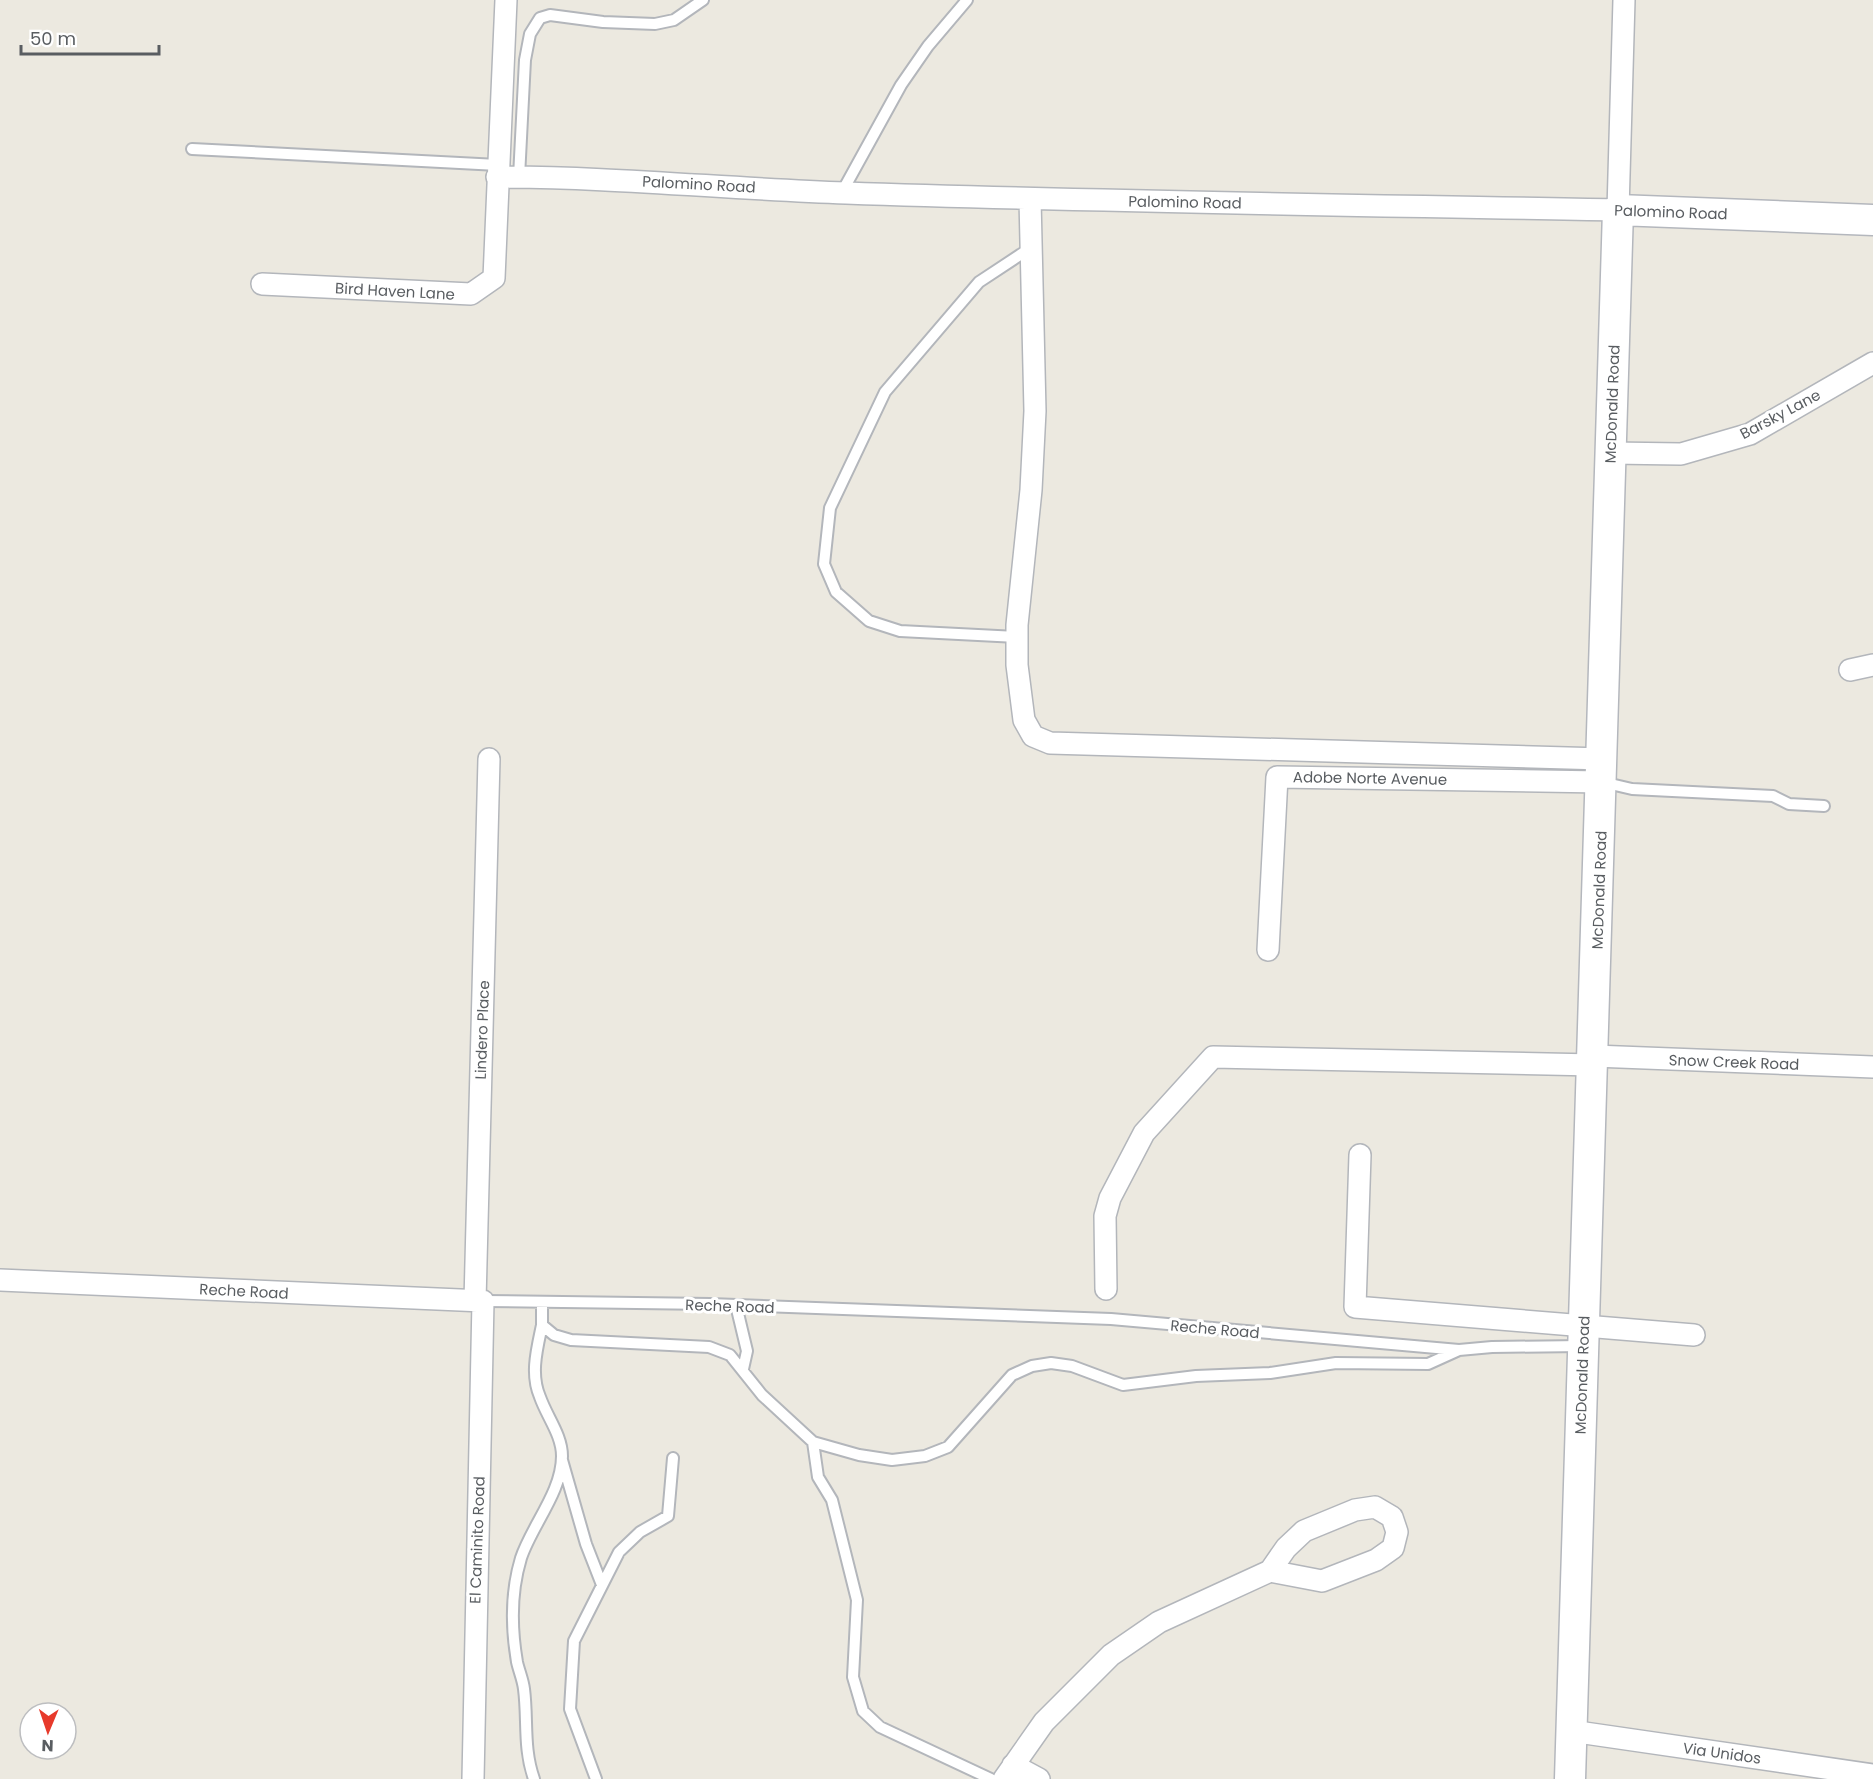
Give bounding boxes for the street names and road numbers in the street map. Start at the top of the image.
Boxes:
street label: Palomino Road [642,171,756,197]
street label: Palomino Road [1128,191,1242,213]
street label: Palomino Road [1614,200,1728,224]
street label: Bird Haven Lane [335,277,455,305]
street label: McDonald Road [1599,344,1625,464]
street label: Barsky Lane [1736,384,1824,444]
street label: Adobe Norte Avenue [1293,766,1447,790]
street label: McDonald Road [1586,830,1612,950]
street label: Lindero Place [470,980,494,1080]
street label: Snow Creek Road [1668,1049,1800,1075]
street label: Reche Road [199,1278,289,1304]
street label: Reche Road [685,1294,775,1318]
street label: Reche Road [1170,1315,1260,1343]
street label: McDonald Road [1569,1315,1595,1435]
street label: El Caminito Road [464,1476,490,1604]
street label: Via Unidos [1681,1737,1763,1769]

